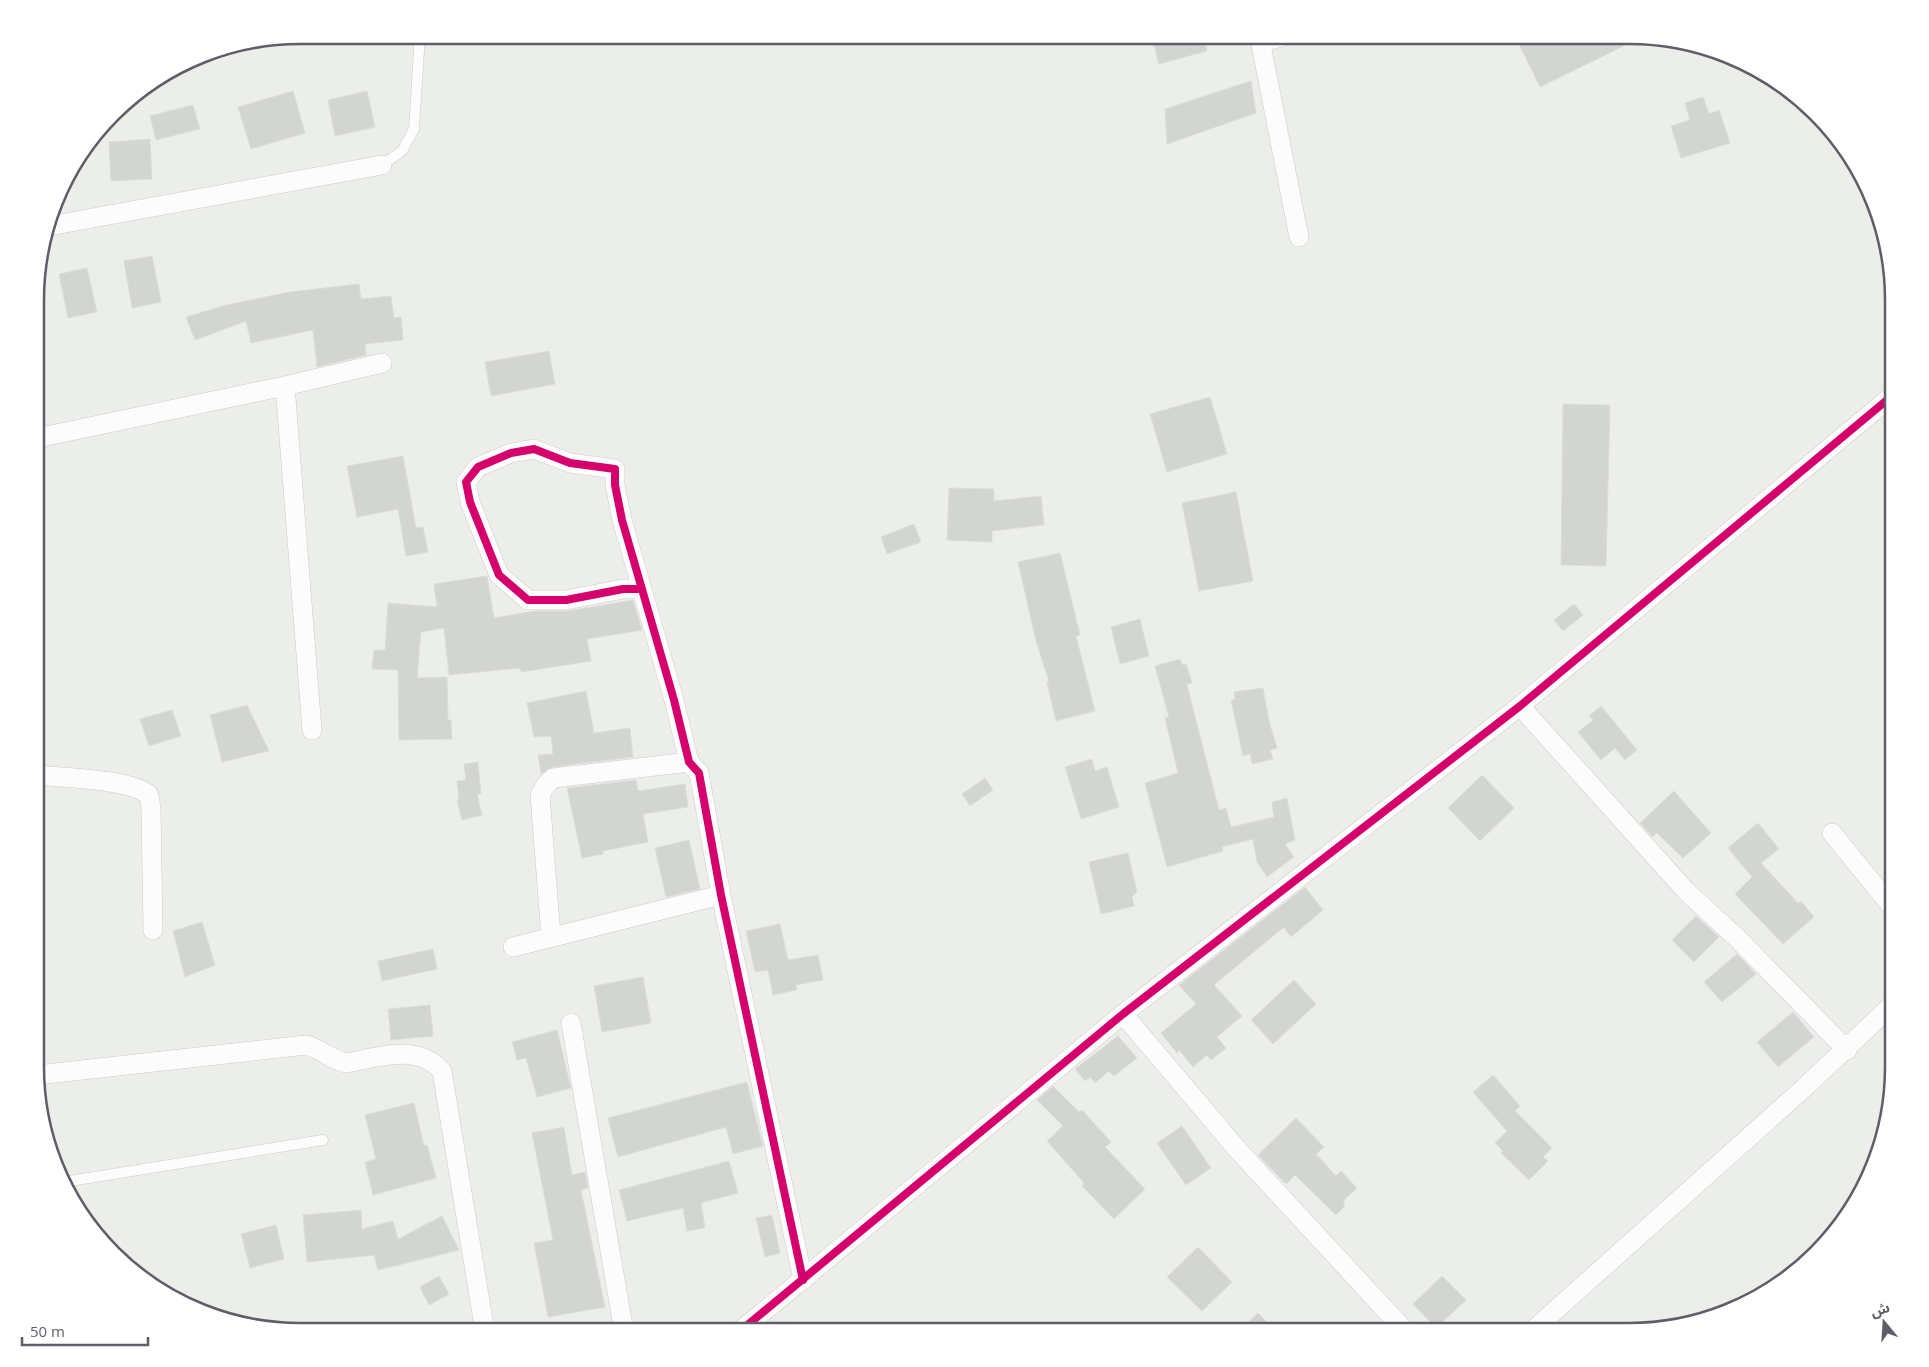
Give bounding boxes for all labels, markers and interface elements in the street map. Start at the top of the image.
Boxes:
north arrow [1859,1297,1909,1347]
text: ش [1868,1297,1892,1321]
scale bar [22,1314,149,1346]
text: 50 m [30,1321,65,1341]

